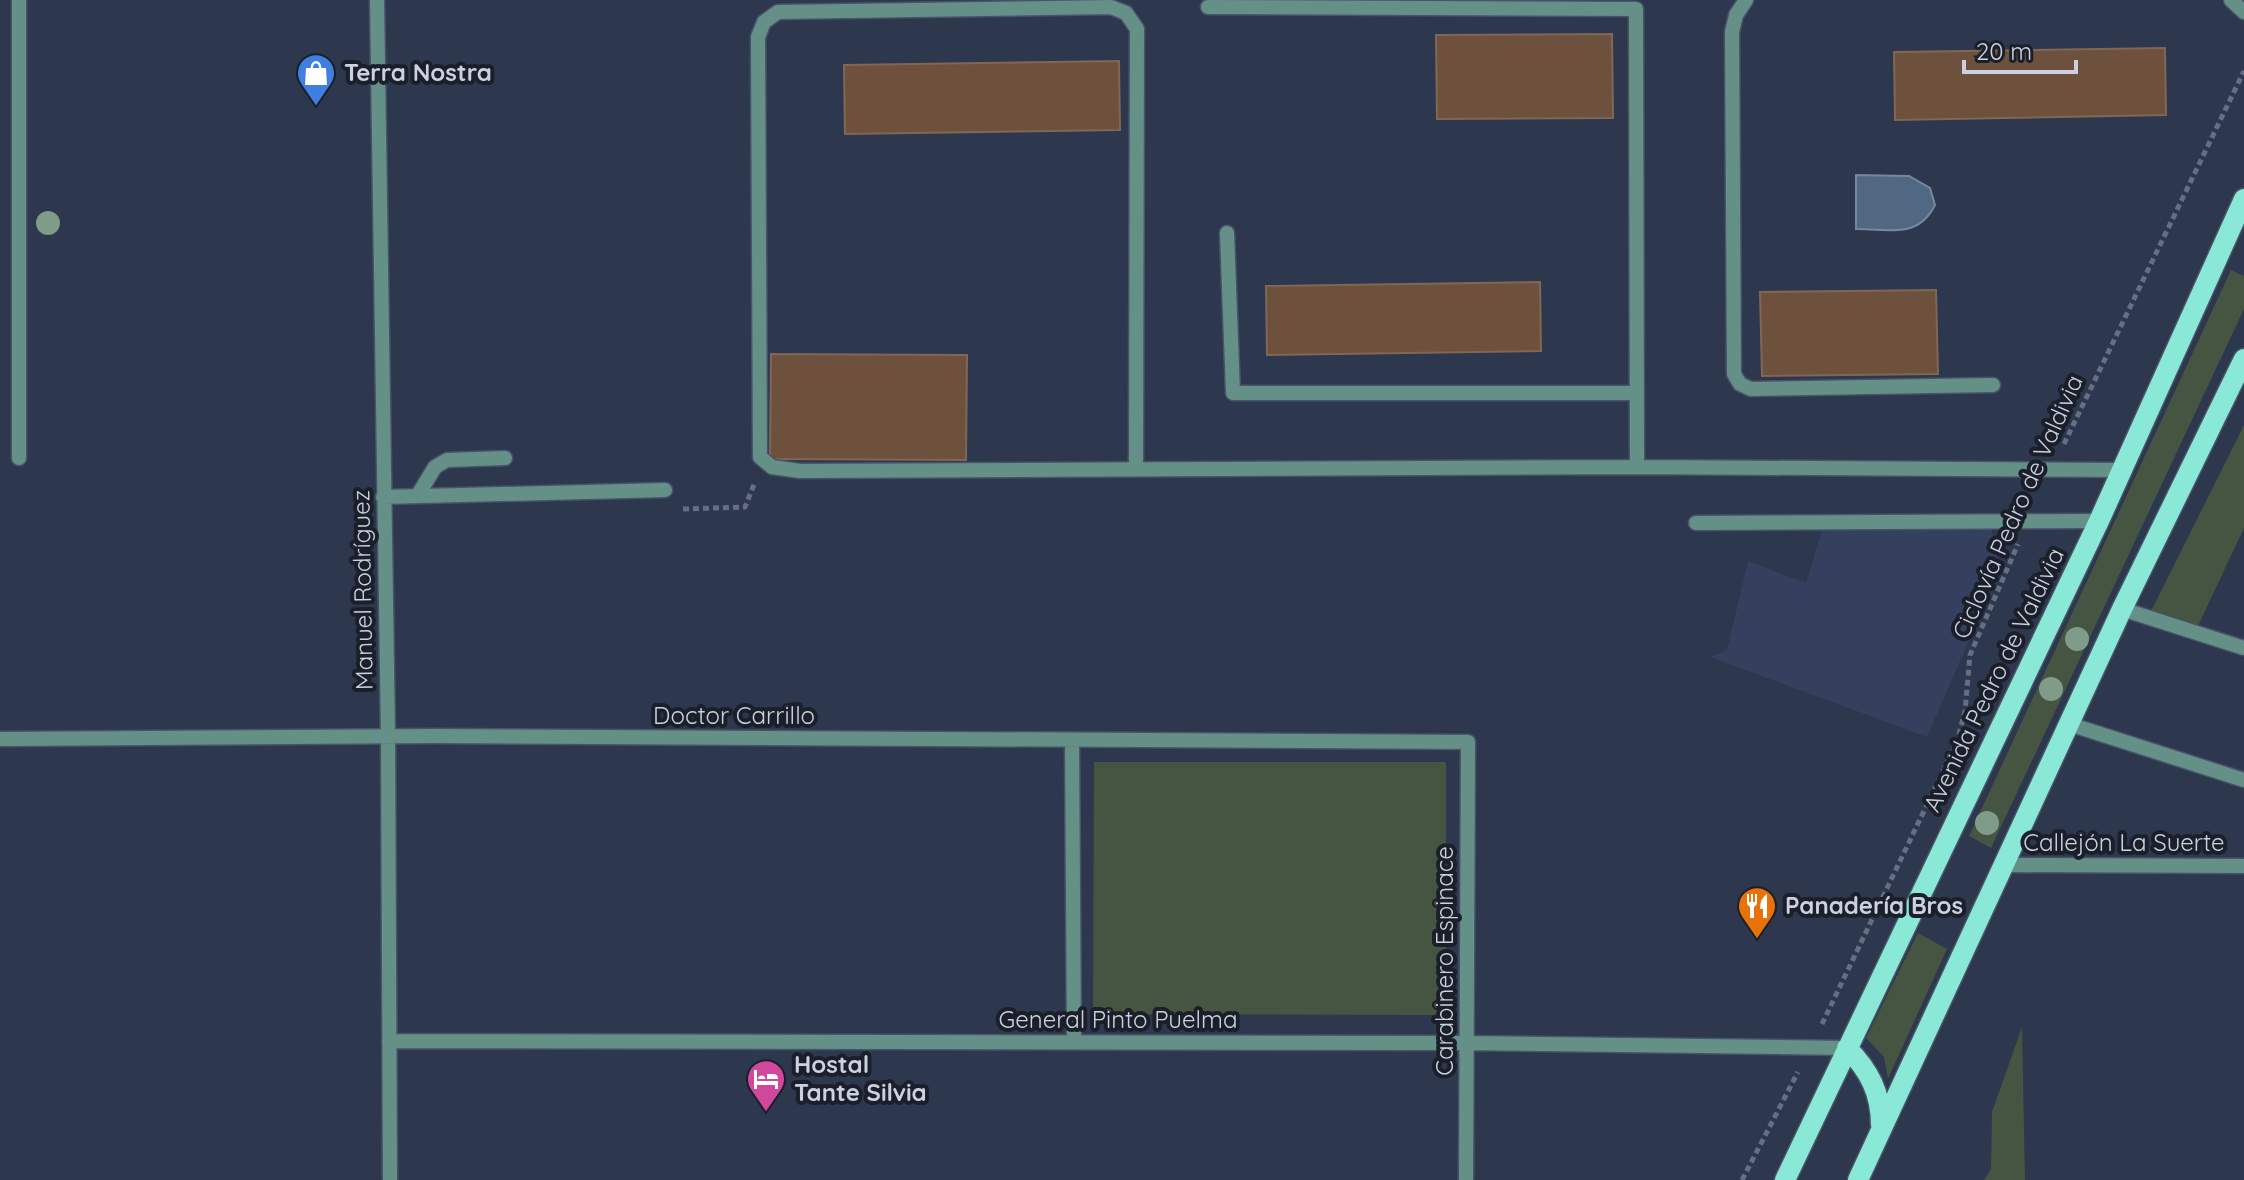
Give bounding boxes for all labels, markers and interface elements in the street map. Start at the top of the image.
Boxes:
scale bar [1964,24,2076,74]
text: 20 m [1976,36,2032,66]
shop icon: Terra Nostra [295,52,337,107]
place label: Terra Nostra [344,57,492,87]
street label: Ciclovía Pedro de Valdivia [1945,370,2089,643]
street label: Manuel Rodríguez [345,490,379,690]
street label: Avenida Pedro de Valdivia [1916,543,2070,816]
street label: Doctor Carrillo [653,700,815,730]
street label: Callejón La Suerte [2023,827,2225,857]
street label: Carabinero Espinace [1429,846,1459,1076]
restaurant icon: Panadería Bros [1736,885,1778,940]
place label: Panadería Bros [1785,890,1963,920]
street label: General Pinto Puelma [999,1004,1237,1034]
place label: Hostal Tante Silvia [794,1049,927,1107]
hotel icon: Hostal Tante Silvia [745,1058,787,1113]

